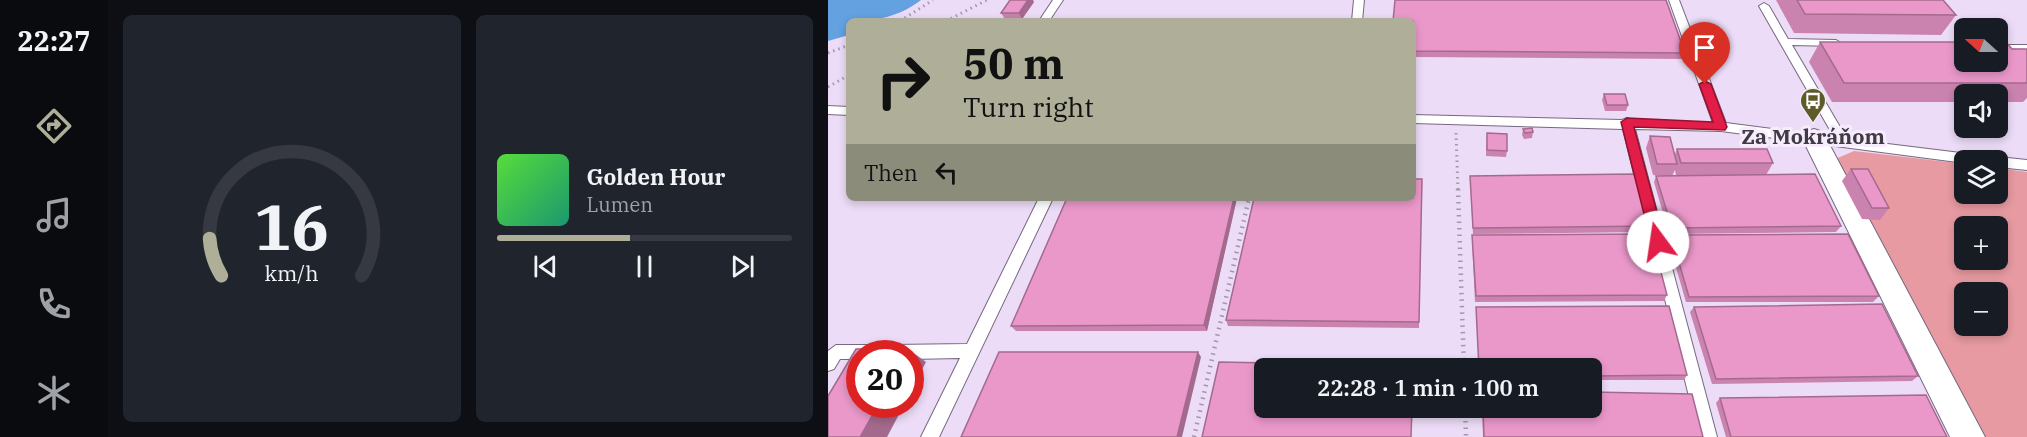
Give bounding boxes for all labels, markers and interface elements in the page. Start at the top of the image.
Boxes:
north arrow [1954,18,2008,72]
map controls [1954,18,2008,336]
pin [1679,22,1730,84]
text: 22:27 [18,23,90,58]
icon: arrive [1688,31,1721,64]
text: 50 m [963,36,1064,91]
icon: right [864,42,942,120]
button: sound [1954,84,2008,138]
bus stop icon: Za Mokráňom [1798,86,1828,124]
text: Turn right [963,89,1094,124]
icon: directions [33,105,75,147]
place label: Za Mokráňom [1741,122,1885,150]
button: layers [1954,150,2008,204]
icon: left [930,156,963,189]
text: Then [864,158,918,187]
text: Golden Hour [587,162,725,191]
text: 16 [254,186,329,267]
text: Lumen [587,191,653,218]
icon: music [33,194,75,236]
position arrow [1626,210,1690,274]
button: + [1954,216,2008,270]
icon: previous [529,250,562,283]
icon: pause [628,250,661,283]
icon: next [726,250,759,283]
text: km/h [265,259,319,287]
button: − [1954,282,2008,336]
icon: phone [33,283,75,325]
speed limit sign: 20 [846,340,924,418]
icon: climate [33,372,75,414]
text: 22:28 · 1 min · 100 m [1317,373,1539,402]

